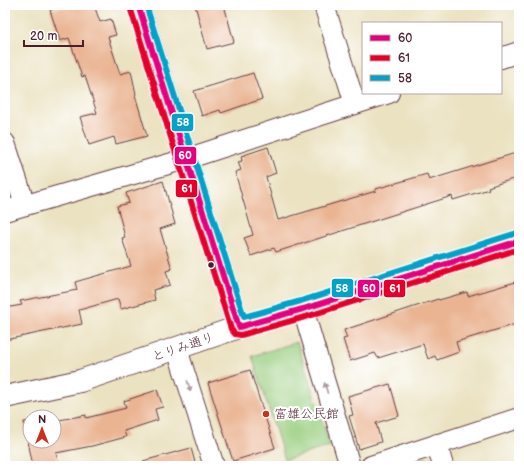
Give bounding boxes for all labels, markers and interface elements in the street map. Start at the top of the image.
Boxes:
scale bar [24,22,83,48]
legend [362,22,502,94]
text: 20 m [30,29,57,44]
text: 60 [398,31,412,46]
text: 61 [398,51,410,66]
text: 58 [398,71,412,86]
line badge: 58 [171,113,194,132]
text: 58 [177,116,190,129]
line badge: 60 [174,146,197,165]
text: 60 [178,149,192,162]
line badge: 61 [175,179,198,198]
text: 61 [181,182,193,195]
unlabelled marker [206,260,216,270]
line badge: 58 [331,278,354,298]
line badge: 60 [357,279,380,298]
line badge: 61 [383,279,406,298]
text: 58 [336,282,349,295]
text: 60 [362,282,376,295]
text: 61 [389,282,401,295]
street label: とりみ通り [150,329,216,365]
one-way arrow [186,380,192,392]
one-way arrow [323,382,329,394]
place label: 富雄公民館 [274,406,339,422]
north arrow [22,409,62,449]
marker: 富雄公民館 [261,409,271,419]
text: N [38,413,46,426]

